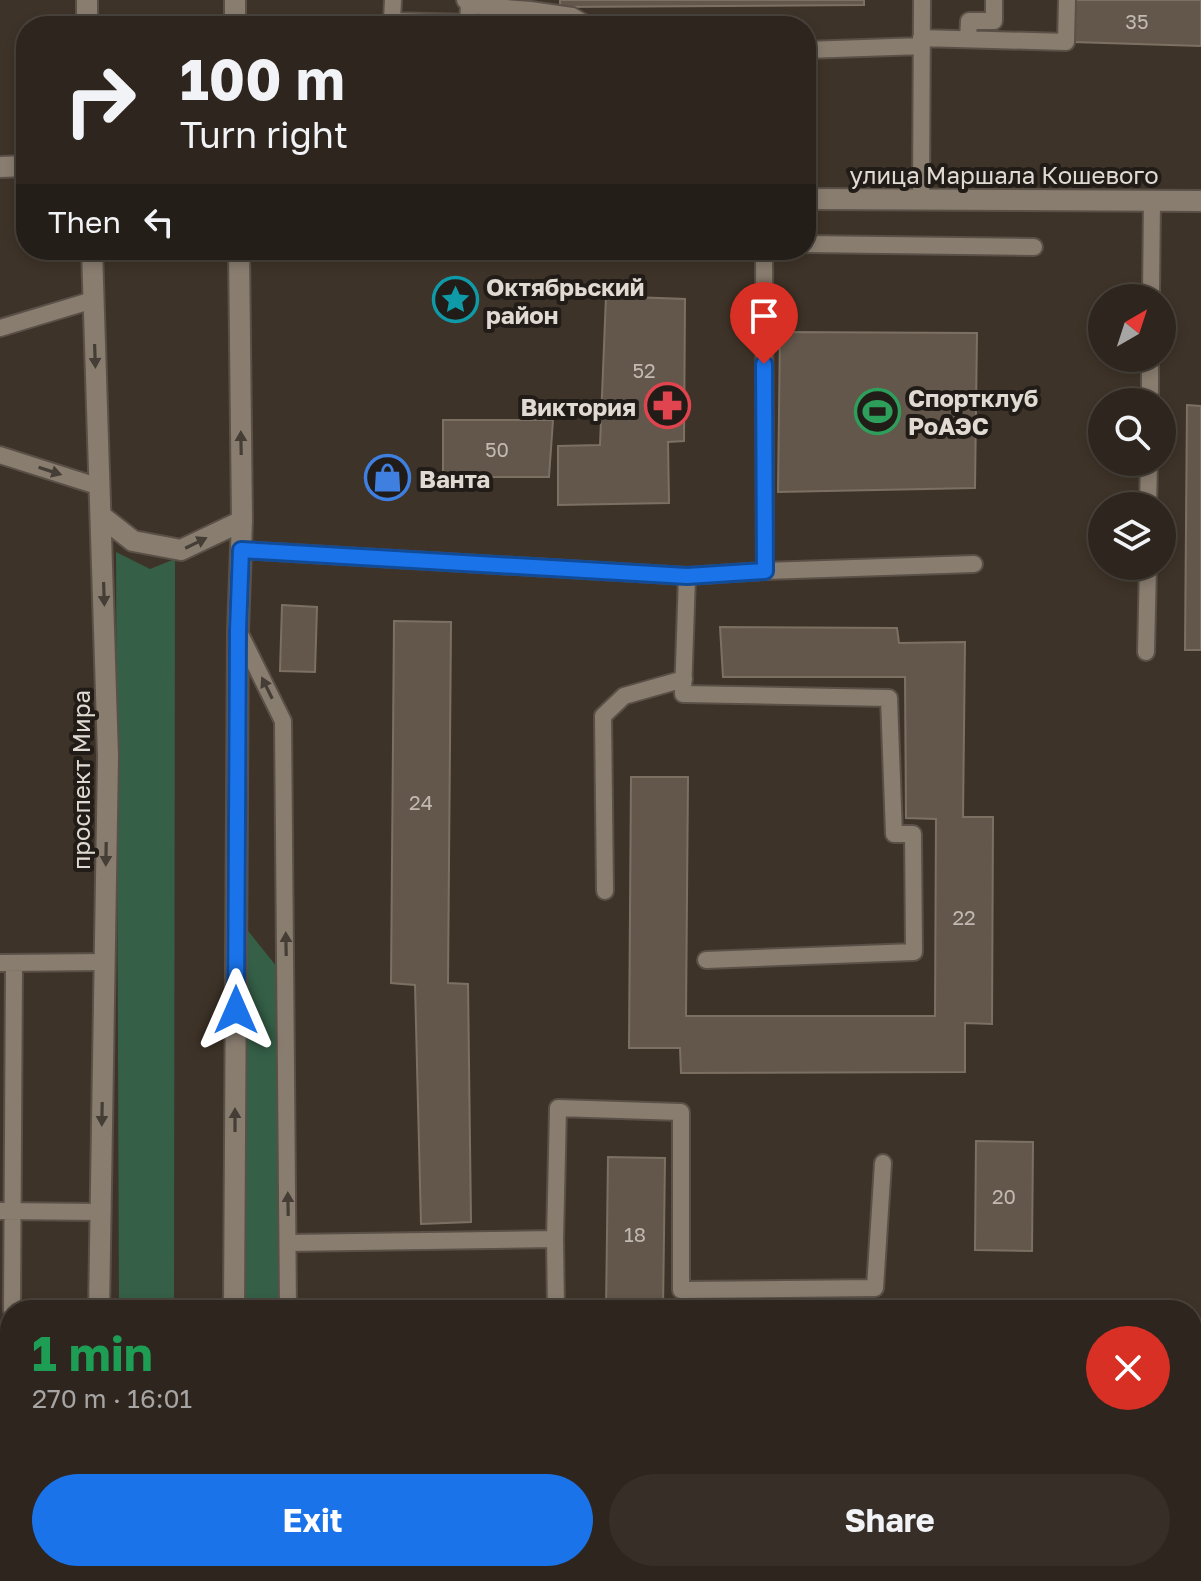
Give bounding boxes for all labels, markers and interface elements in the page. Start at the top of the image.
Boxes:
house number: 35 [1125,9,1149,33]
text: 100 m [180,45,345,112]
icon: right [48,48,152,152]
text: Turn right [180,113,348,156]
street label: улица Маршала Кошевого [849,160,1159,189]
icon: left [137,200,181,244]
text: Then [48,204,121,240]
place label: Октябрьский район [486,272,644,329]
place icon: Октябрьский район [431,276,479,324]
pin [730,282,798,364]
north arrow [1088,284,1176,372]
map controls [1088,284,1176,580]
icon: arrive [742,294,786,338]
one-way arrow [89,344,102,369]
house number: 52 [632,358,656,382]
pharmacy icon: Виктория [643,382,691,430]
place label: Спортклуб РоАЭС [908,383,1038,440]
sports icon: Спортклуб РоАЭС [853,387,901,435]
button: search [1088,388,1176,476]
place label: Виктория [520,392,636,421]
one-way arrow [235,430,247,455]
house number: 50 [485,437,509,461]
shop icon: Ванта [364,454,412,502]
place label: Ванта [419,464,490,493]
one-way arrow [39,466,63,478]
button: layers [1088,492,1176,580]
one-way arrow [184,536,208,550]
one-way arrow [97,582,110,607]
one-way arrow [260,676,274,699]
street label: проспект Мира [66,690,95,870]
house number: 24 [409,790,433,814]
one-way arrow [100,842,113,867]
house number: 22 [952,905,976,929]
one-way arrow [279,931,292,956]
position arrow [194,968,278,1052]
one-way arrow [96,1102,108,1127]
one-way arrow [229,1107,241,1132]
house number: 20 [992,1184,1016,1208]
one-way arrow [282,1191,294,1216]
house number: 18 [624,1222,646,1246]
text: 1 min [32,1324,153,1382]
button: close [1086,1326,1170,1410]
text: 270 m · 16:01 [32,1383,192,1414]
button: Exit [32,1474,593,1566]
button: Share [609,1474,1170,1566]

